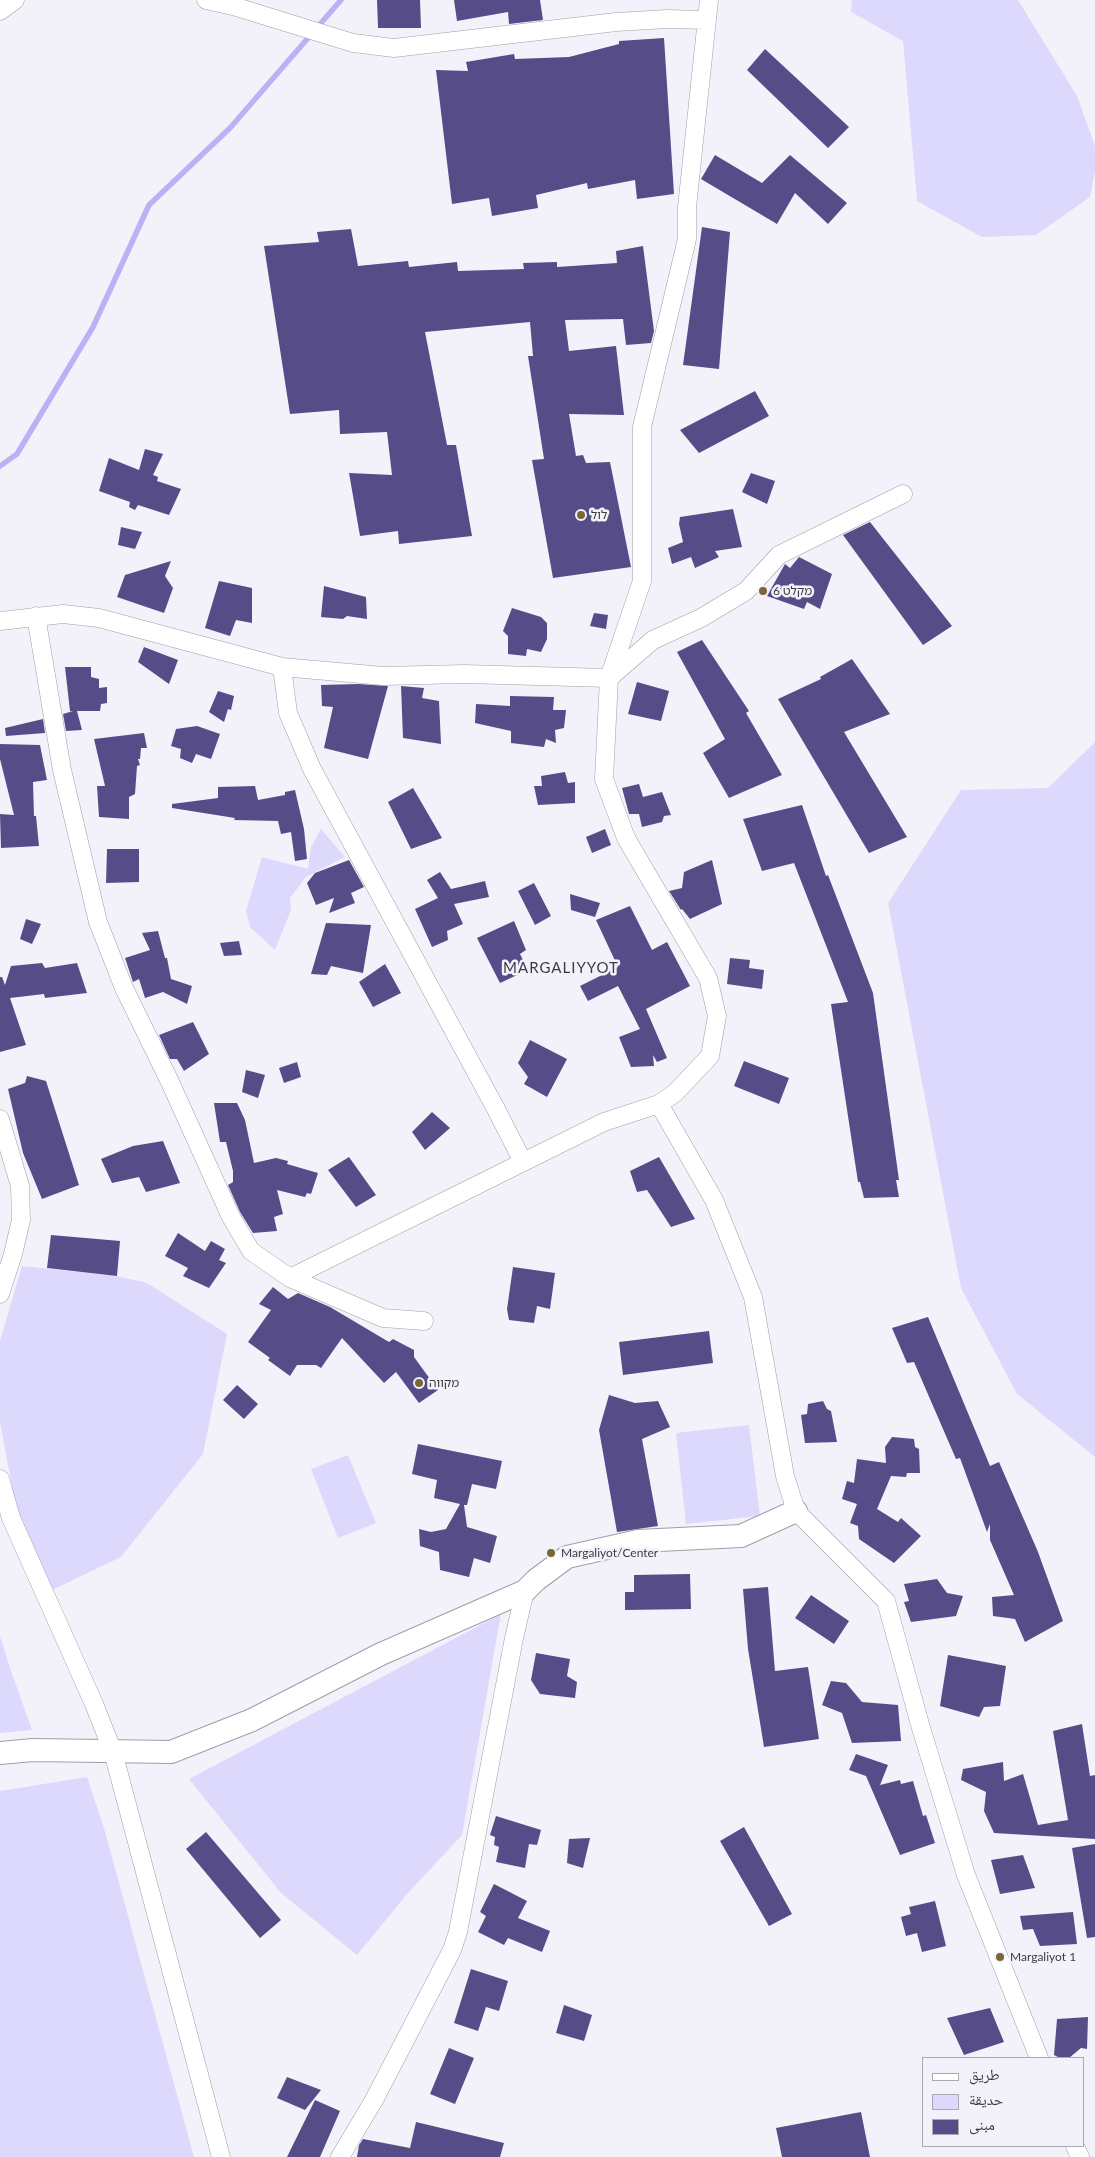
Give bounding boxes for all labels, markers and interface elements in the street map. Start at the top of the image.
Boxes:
place label: לול [591,508,607,522]
marker: לול [575,509,587,521]
place label: מקלט 6 [773,584,812,598]
marker: מקלט 6 [757,585,769,597]
district label: MARGALIYYOT [502,959,620,977]
place label: מקווה [429,1376,459,1390]
marker: מקווה [413,1377,425,1389]
place label: Margaliyot/Center [561,1546,658,1560]
marker: Margaliyot/Center [545,1547,557,1559]
place label: Margaliyot 1 [1010,1950,1076,1964]
marker: Margaliyot 1 [994,1951,1006,1963]
legend [922,2057,1085,2147]
text: طريق [969,2065,1000,2083]
text: حديقة [969,2090,1003,2108]
text: مبنى [969,2115,995,2133]

